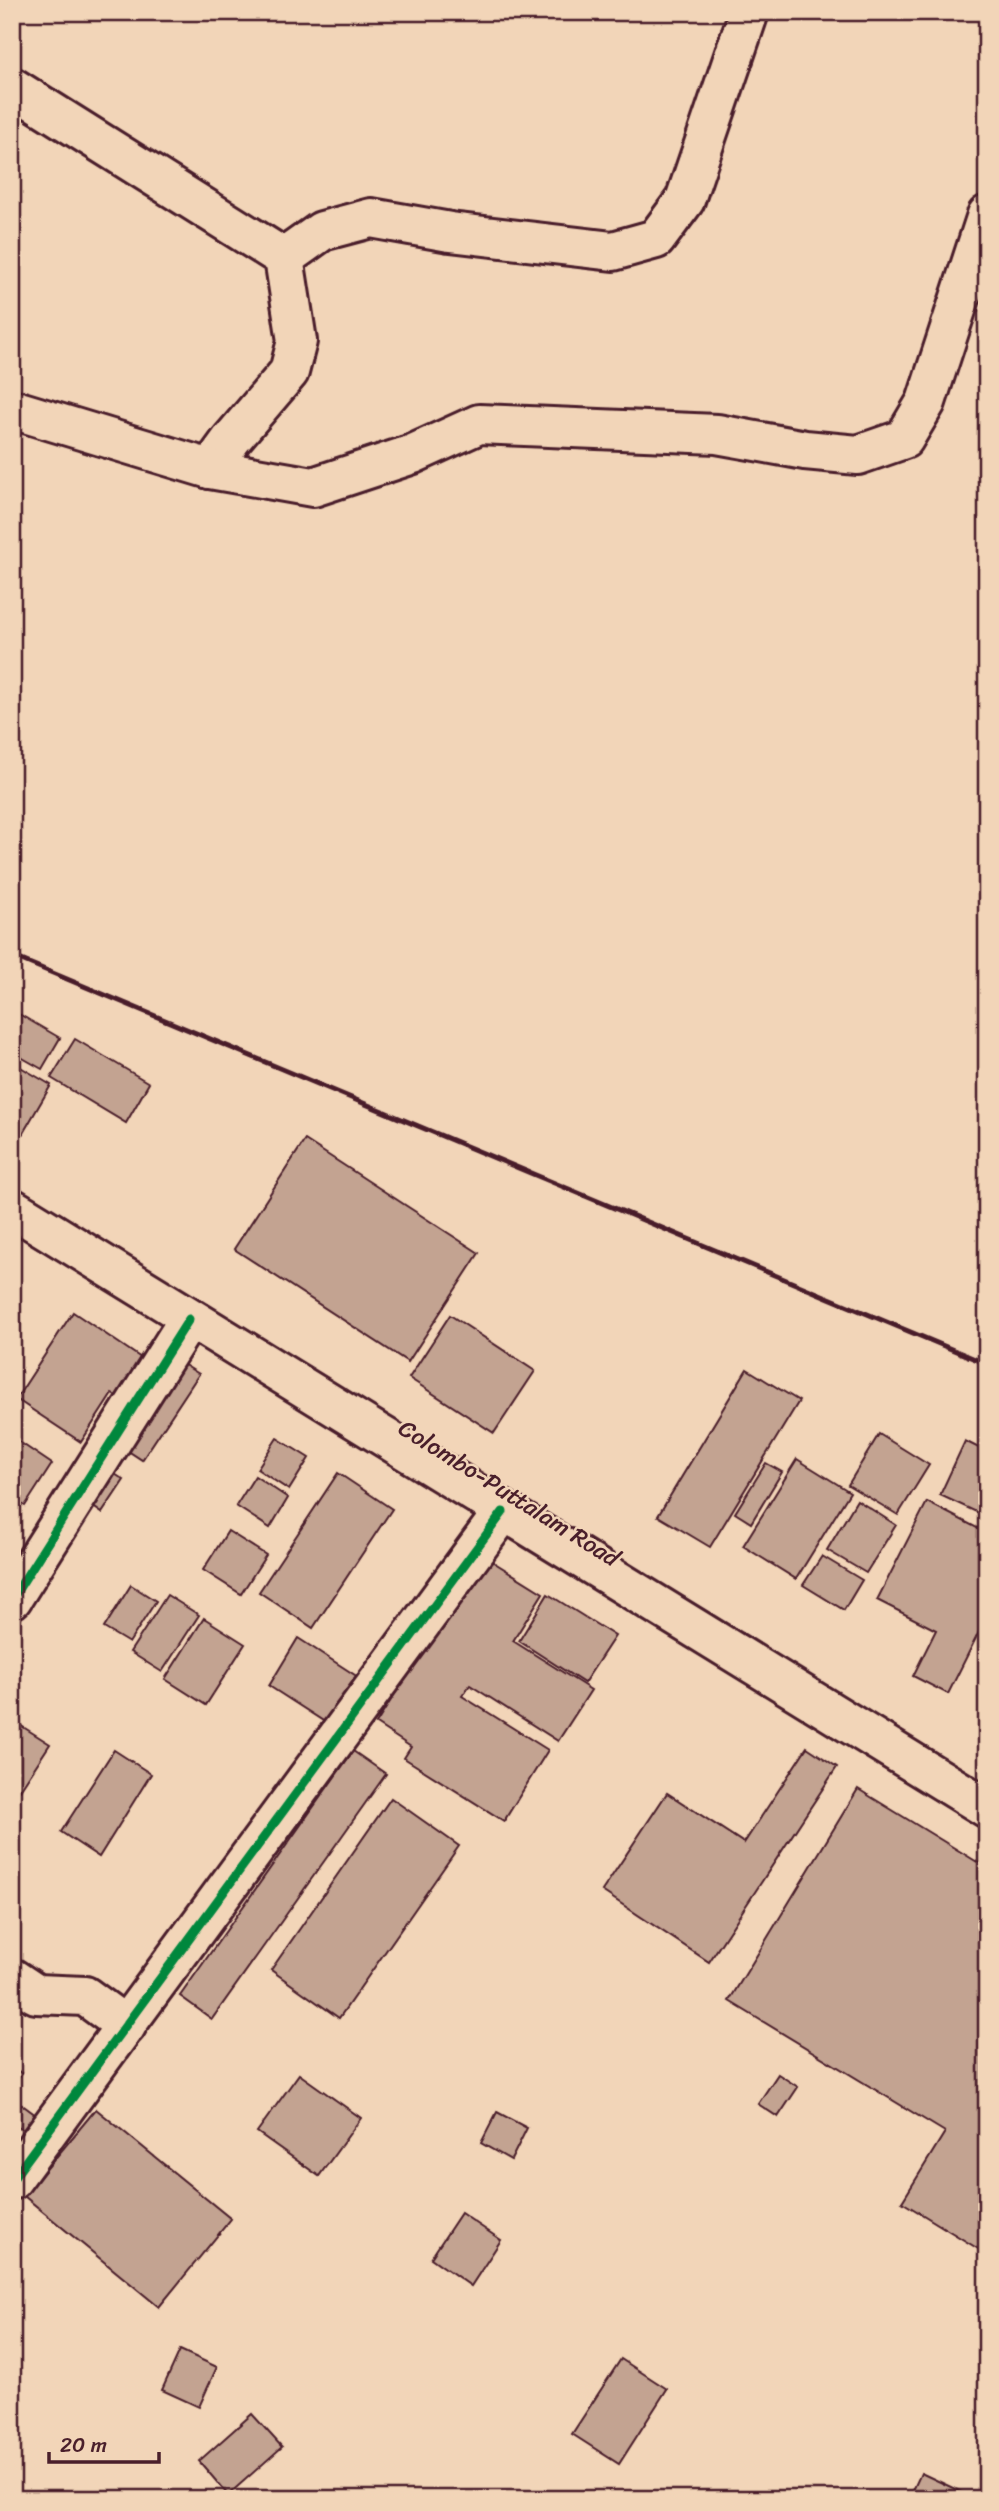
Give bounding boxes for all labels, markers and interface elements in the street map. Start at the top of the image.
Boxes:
street label: Colombo-Puttalam Road [390,1408,629,1579]
scale bar [49,2420,159,2464]
text: 20 m [60,2426,107,2464]

